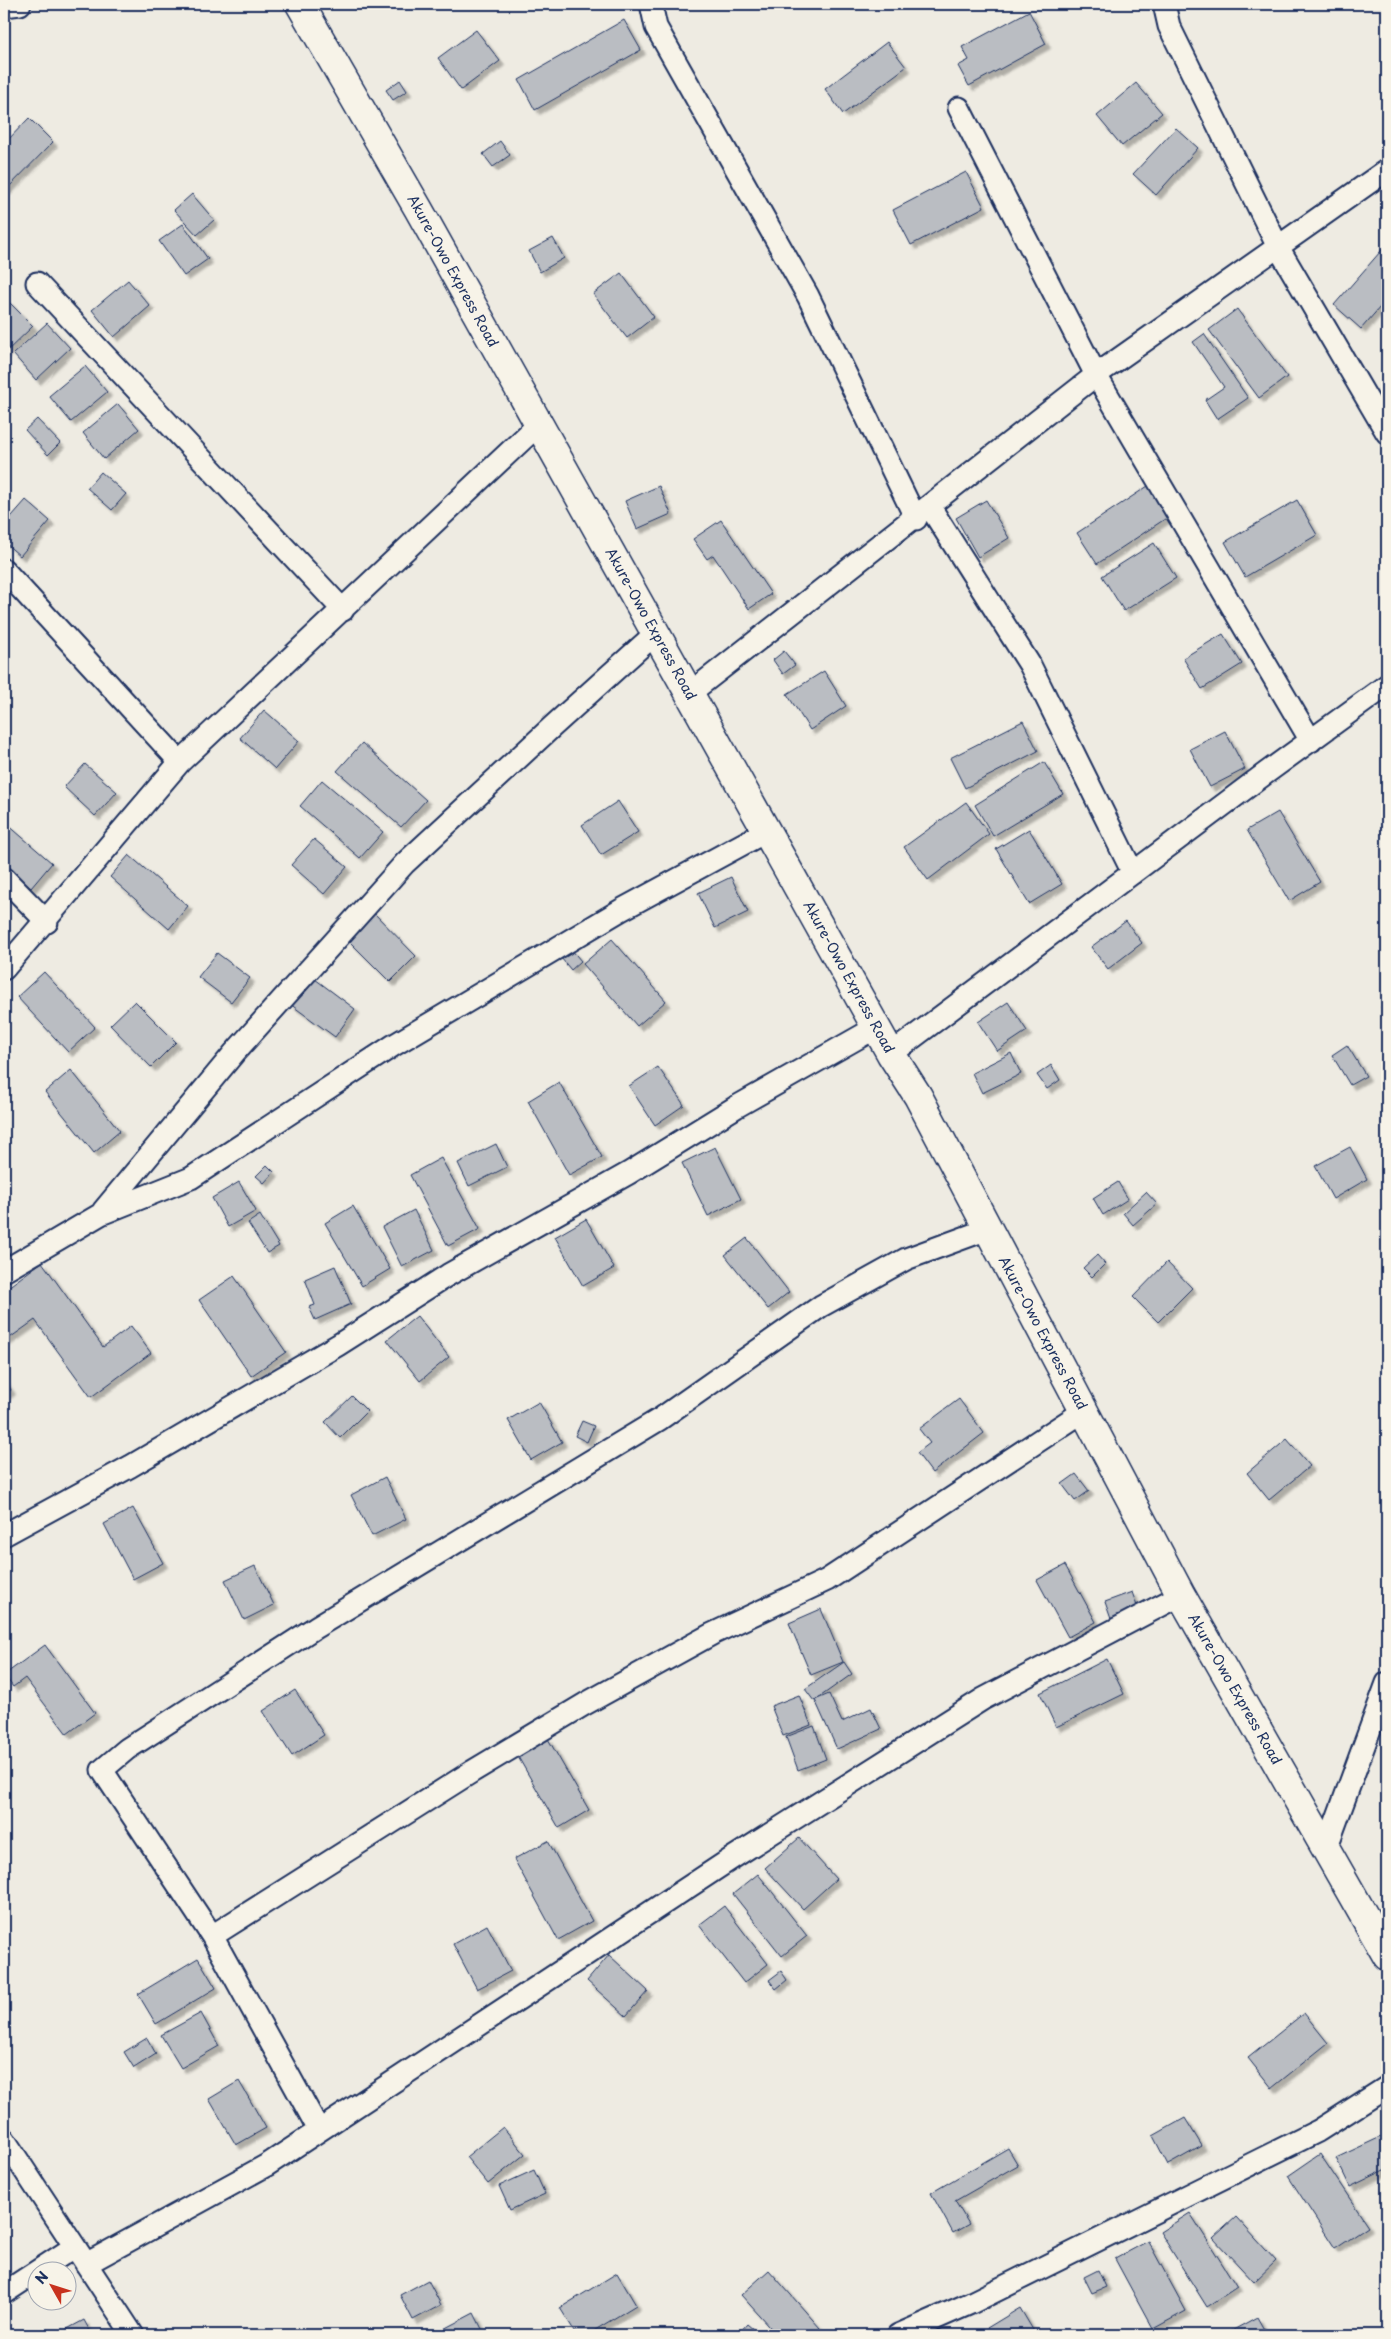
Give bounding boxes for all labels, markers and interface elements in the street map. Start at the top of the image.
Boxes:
street label: Akure-Owo Express Road [403,191,504,351]
street label: Akure-Owo Express Road [601,544,702,704]
street label: Akure-Owo Express Road [799,897,900,1057]
street label: Akure-Owo Express Road [994,1252,1093,1413]
street label: Akure-Owo Express Road [1183,1609,1287,1768]
north arrow [28,2262,78,2312]
text: N [30,2267,53,2288]

